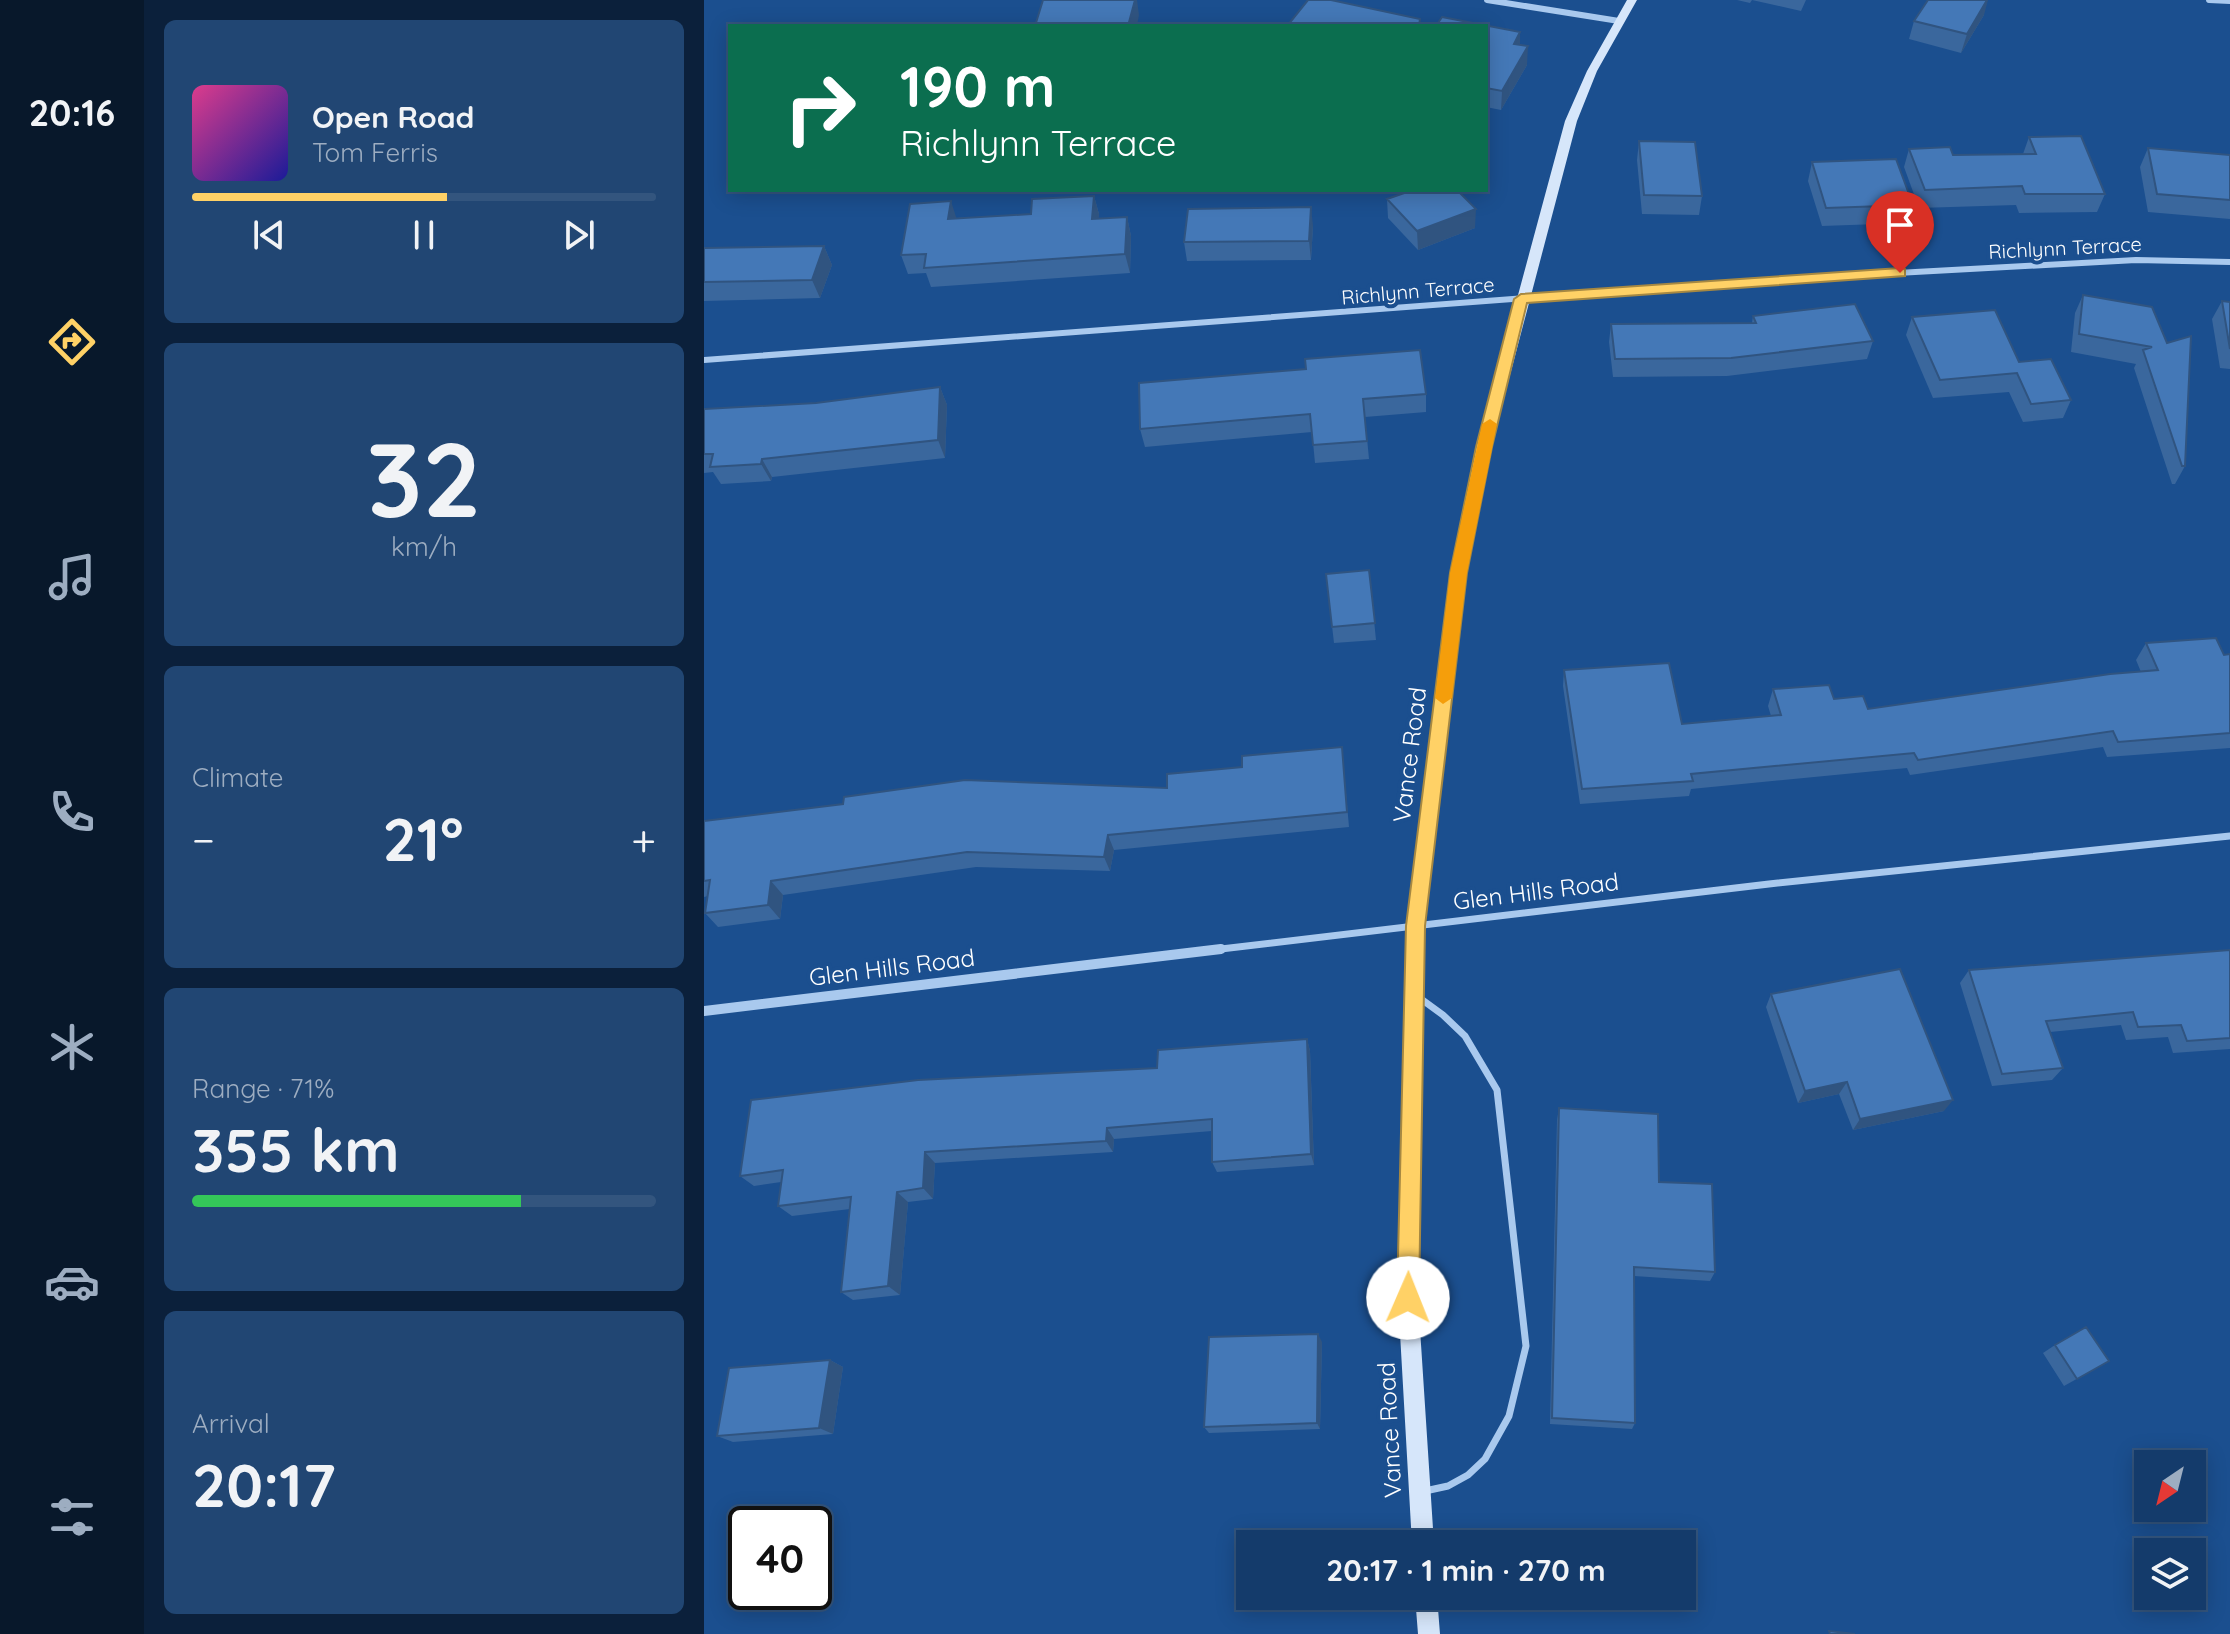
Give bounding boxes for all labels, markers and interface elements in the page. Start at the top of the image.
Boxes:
text: 190 m [900,51,1055,121]
icon: right [768,56,872,160]
text: 20:16 [29,90,115,135]
text: Open Road [312,98,474,136]
text: Richlynn Terrace [900,120,1176,165]
text: Tom Ferris [312,136,438,169]
pin [1866,191,1934,273]
icon: arrive [1878,203,1922,247]
icon: previous [247,213,291,257]
icon: pause [402,213,446,257]
icon: next [557,213,601,257]
street label: Richlynn Terrace [1988,231,2142,264]
street label: Richlynn Terrace [1340,271,1496,310]
icon: directions [44,314,100,370]
text: 32 [366,413,482,543]
text: km/h [391,530,457,563]
icon: music [44,549,100,605]
street label: Vance Road [1386,685,1432,824]
text: Climate [192,761,283,794]
icon: phone [44,784,100,840]
text: 21° [383,801,464,876]
text: − [192,812,215,867]
text: + [631,812,656,867]
street label: Glen Hills Road [1451,866,1620,916]
street label: Glen Hills Road [807,942,976,992]
icon: climate [44,1019,100,1075]
text: Range · 71% [192,1072,334,1105]
text: 355 km [192,1112,400,1187]
icon: car [44,1254,100,1310]
position arrow [1366,1256,1450,1340]
street label: Vance Road [1370,1361,1408,1499]
text: Arrival [192,1407,270,1440]
text: 20:17 [192,1447,336,1522]
north arrow [2134,1450,2206,1522]
map controls [2134,1450,2206,1610]
icon: filters [44,1489,100,1545]
speed limit sign: 40 [728,1506,832,1610]
button: layers [2134,1538,2206,1610]
text: 20:17 · 1 min · 270 m [1326,1551,1606,1589]

